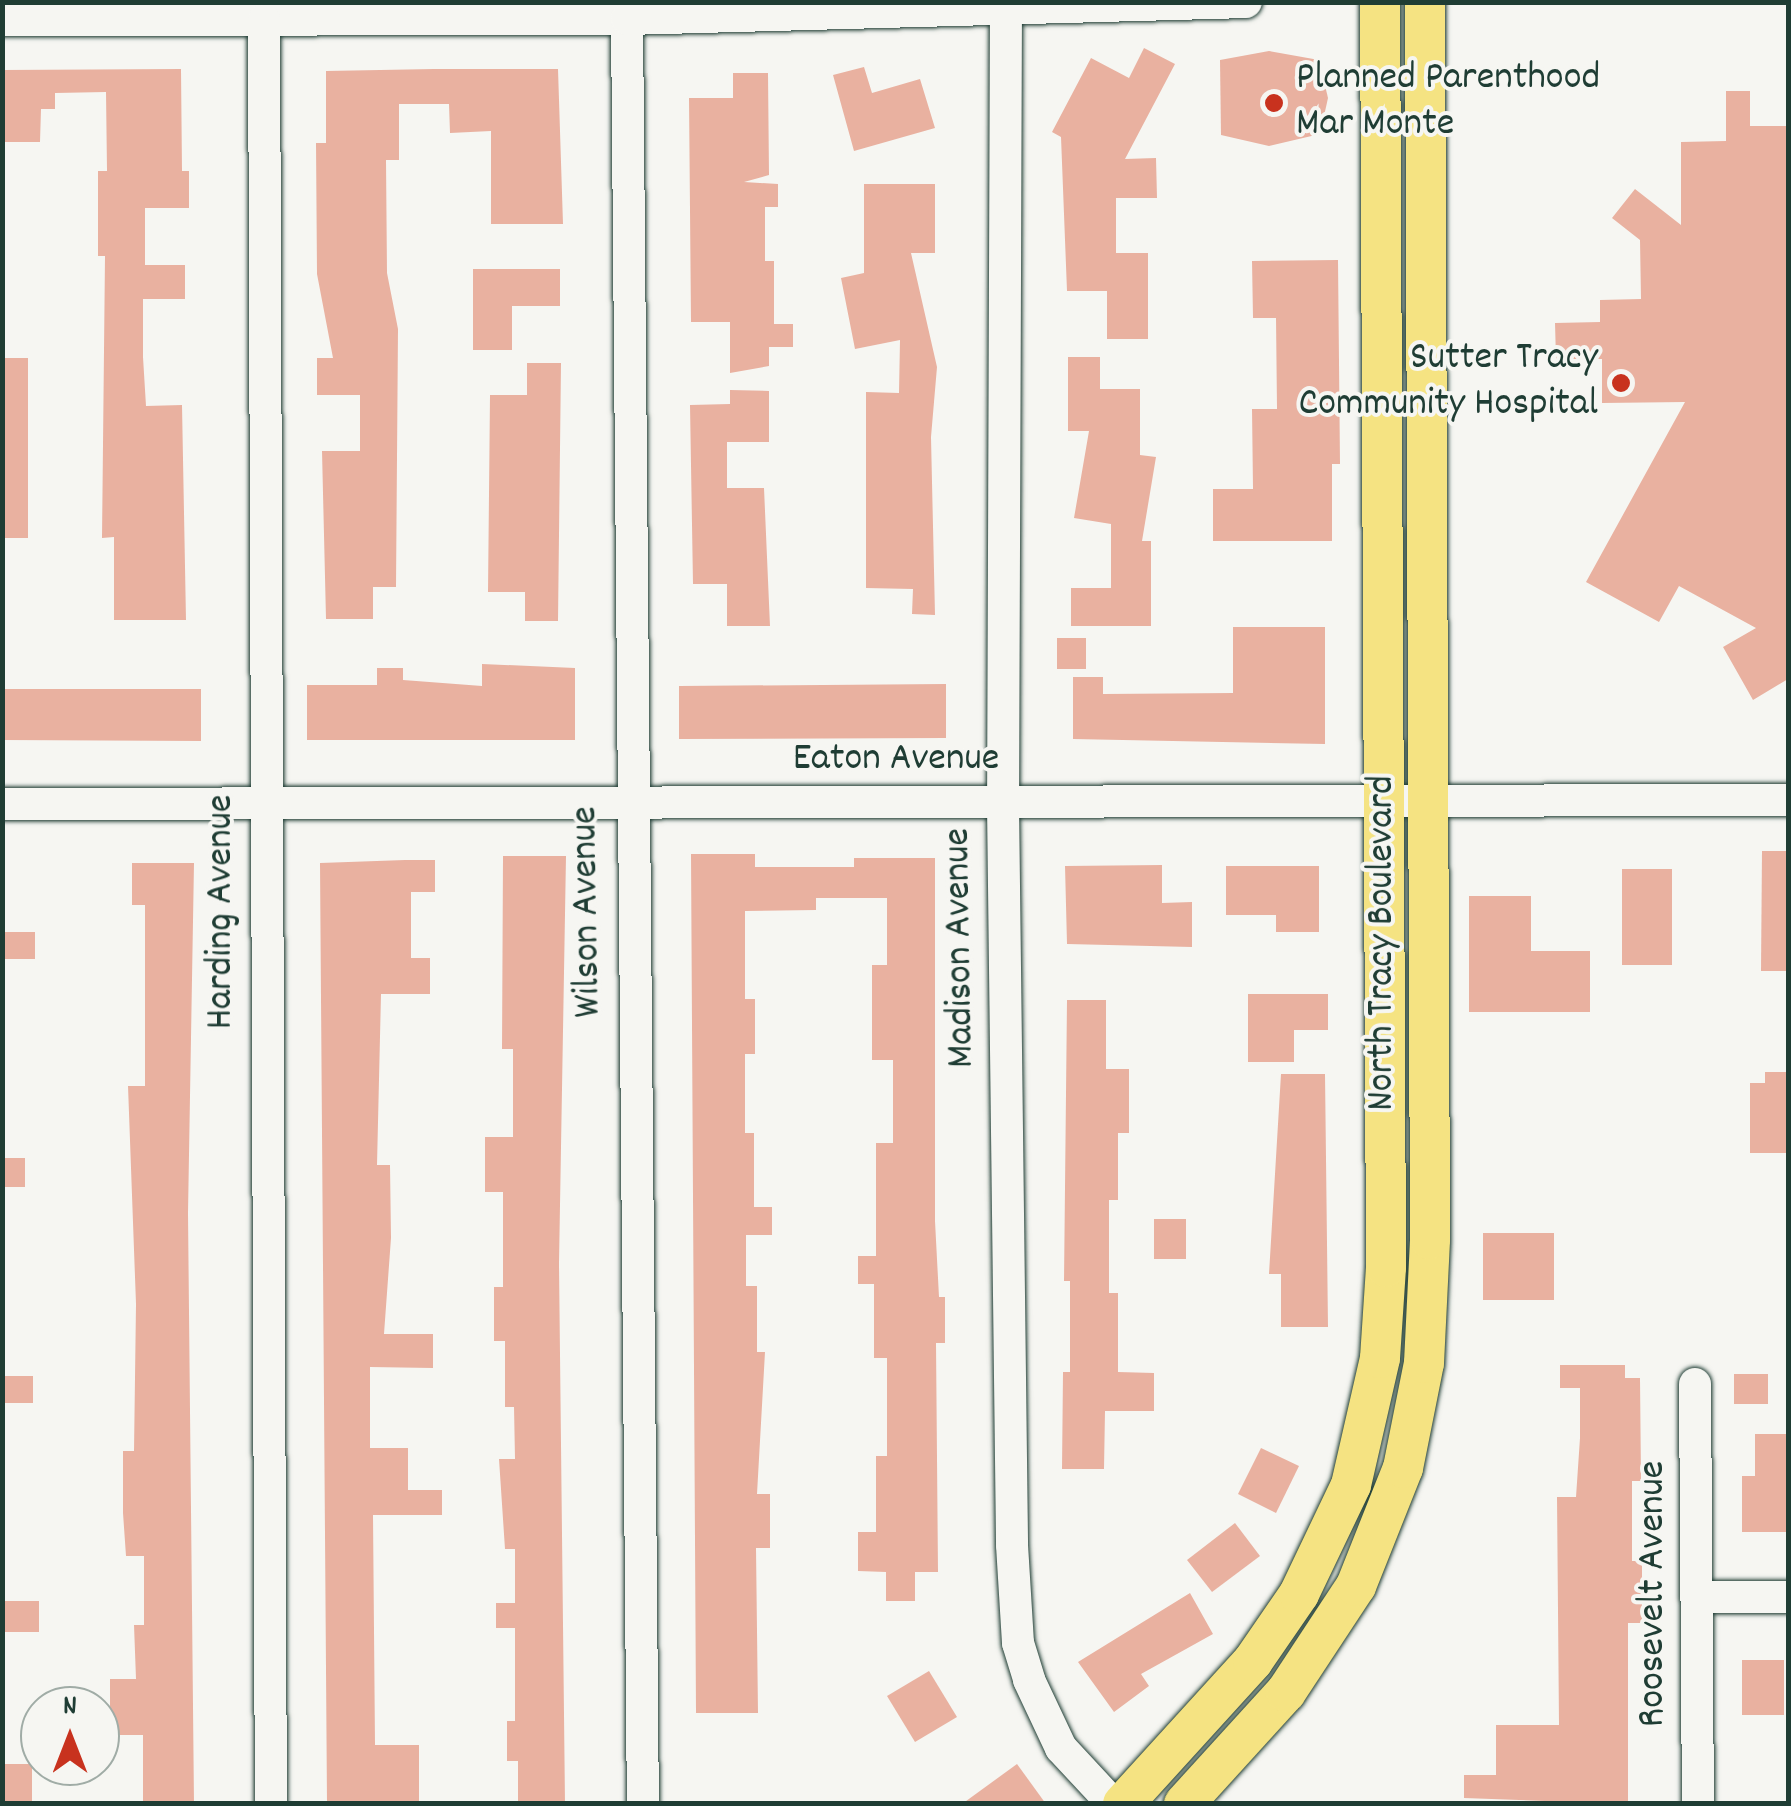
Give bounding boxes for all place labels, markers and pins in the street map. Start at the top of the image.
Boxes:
place label: Planned Parenthood Mar Monte [1296,56,1600,150]
marker: Planned Parenthood Mar Monte [1261,90,1287,116]
place label: Sutter Tracy Community Hospital [1298,336,1598,430]
marker: Sutter Tracy Community Hospital [1608,370,1634,396]

